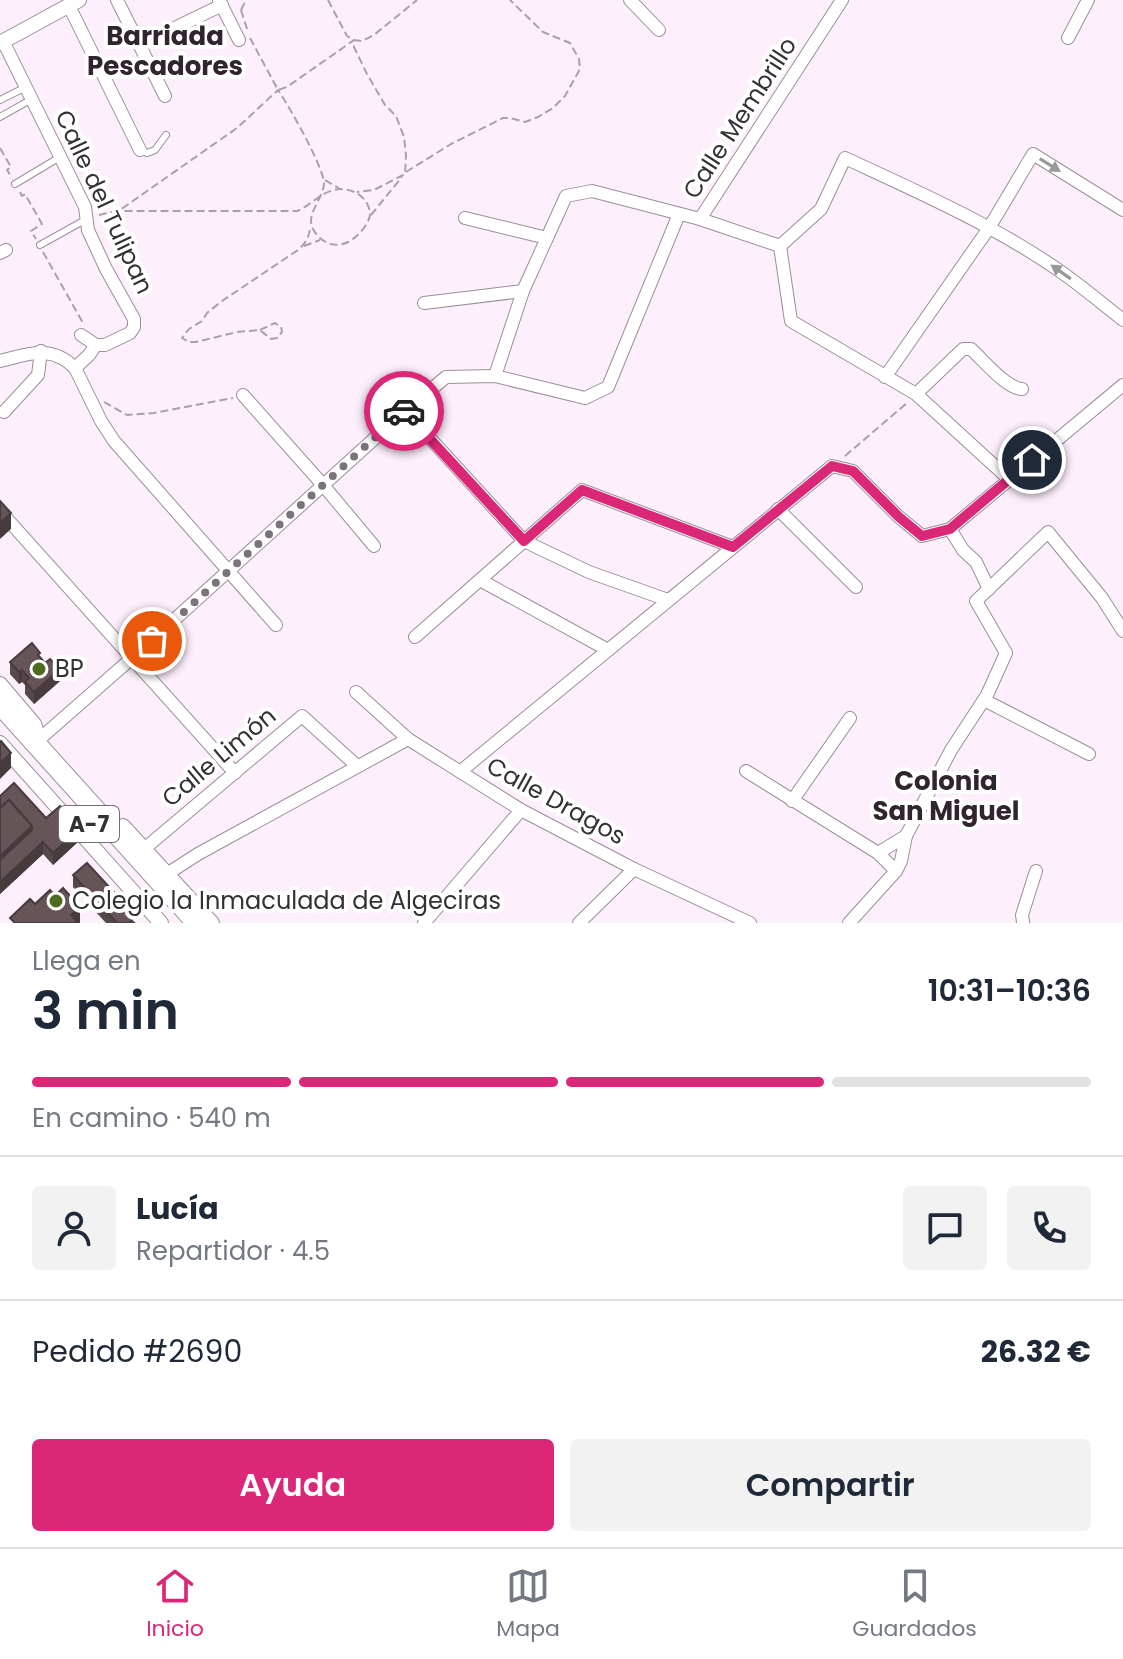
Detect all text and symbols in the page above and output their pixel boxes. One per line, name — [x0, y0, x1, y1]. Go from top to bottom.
district label: Barriada Pescadores — [87, 18, 243, 84]
street label: Calle Membrillo — [675, 31, 804, 205]
street label: Calle del Tulipan — [47, 105, 162, 299]
one-way arrow — [1039, 158, 1061, 172]
one-way arrow — [1050, 264, 1072, 280]
courier — [364, 371, 444, 451]
icon: car — [382, 389, 426, 433]
pin — [998, 426, 1066, 494]
icon: home — [1010, 438, 1054, 482]
pin — [118, 607, 186, 675]
icon: bag — [130, 619, 174, 663]
place label: BP — [55, 652, 84, 685]
marker: BP — [30, 660, 48, 678]
street label: Calle Limón — [155, 699, 283, 814]
street label: Calle Dragos — [481, 749, 632, 852]
district label: Colonia San Miguel — [872, 763, 1020, 829]
road number: A-7 — [59, 806, 119, 842]
place label: Colegio la Inmaculada de Algeciras — [72, 884, 501, 917]
marker: Colegio la Inmaculada de Algeciras — [47, 892, 65, 910]
text: Llega en — [32, 943, 141, 979]
text: 10:31–10:36 — [928, 969, 1091, 1012]
text: 3 min — [32, 974, 179, 1047]
text: En camino · 540 m — [32, 1100, 271, 1136]
button: person — [32, 1186, 116, 1270]
button: chat — [903, 1186, 987, 1270]
button: phone — [1007, 1186, 1091, 1270]
text: Lucía — [136, 1187, 219, 1230]
text: Repartidor · 4.5 — [136, 1233, 330, 1269]
text: Pedido #2690 — [32, 1330, 242, 1373]
text: 26.32 € — [981, 1330, 1091, 1373]
button: Ayuda — [32, 1439, 554, 1531]
button: Compartir — [570, 1439, 1091, 1531]
tab: Inicio — [146, 1564, 204, 1645]
tab: Mapa — [496, 1564, 560, 1645]
tab: Guardados — [852, 1564, 977, 1645]

